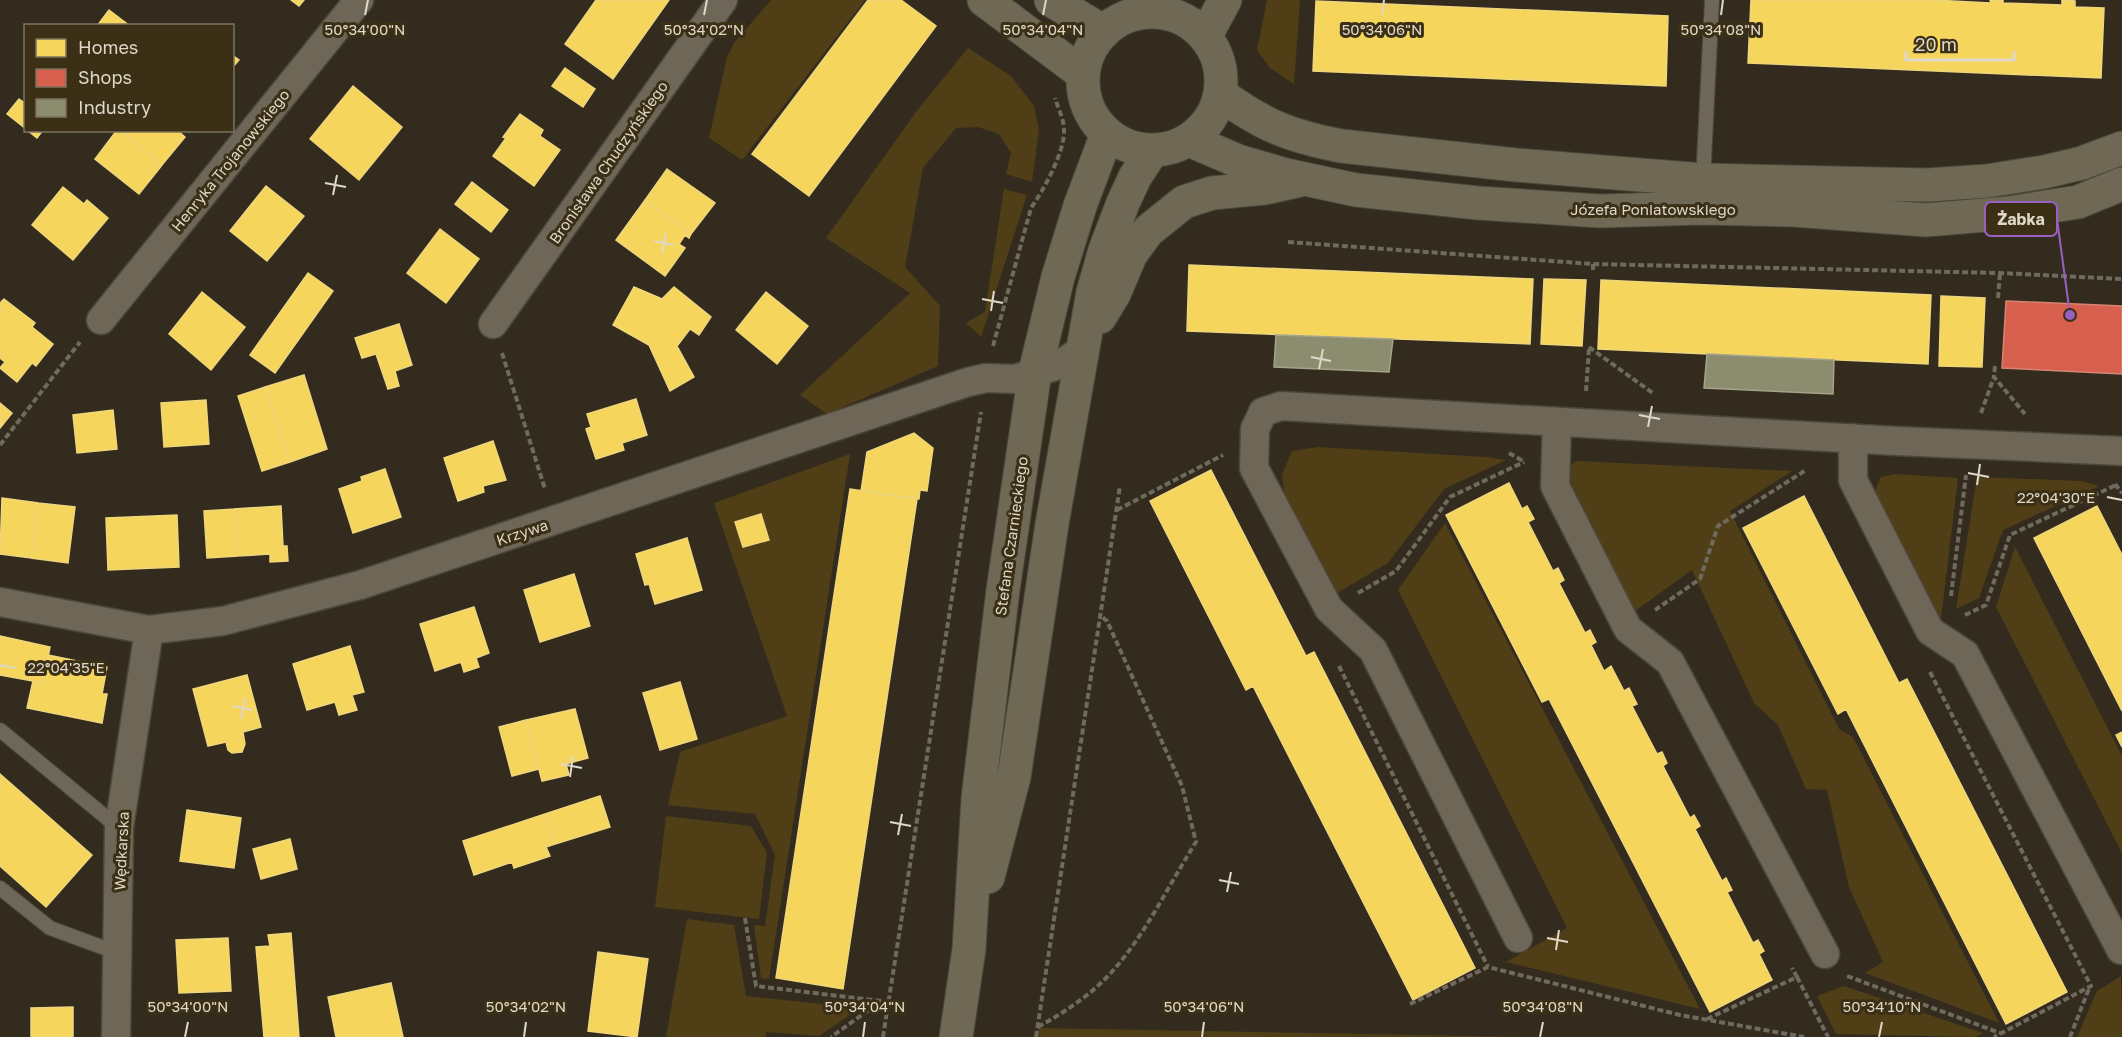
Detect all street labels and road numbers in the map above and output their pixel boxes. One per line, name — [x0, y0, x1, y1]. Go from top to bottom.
street label: Bronisława Chudzyńskiego — [545, 77, 671, 247]
street label: Henryka Trojanowskiego — [167, 85, 293, 235]
street label: Józefa Poniatowskiego — [1570, 200, 1736, 218]
street label: Stefana Czarnieckiego — [991, 455, 1031, 617]
street label: Krzywa — [494, 515, 550, 549]
street label: Wędkarska — [110, 811, 132, 891]

